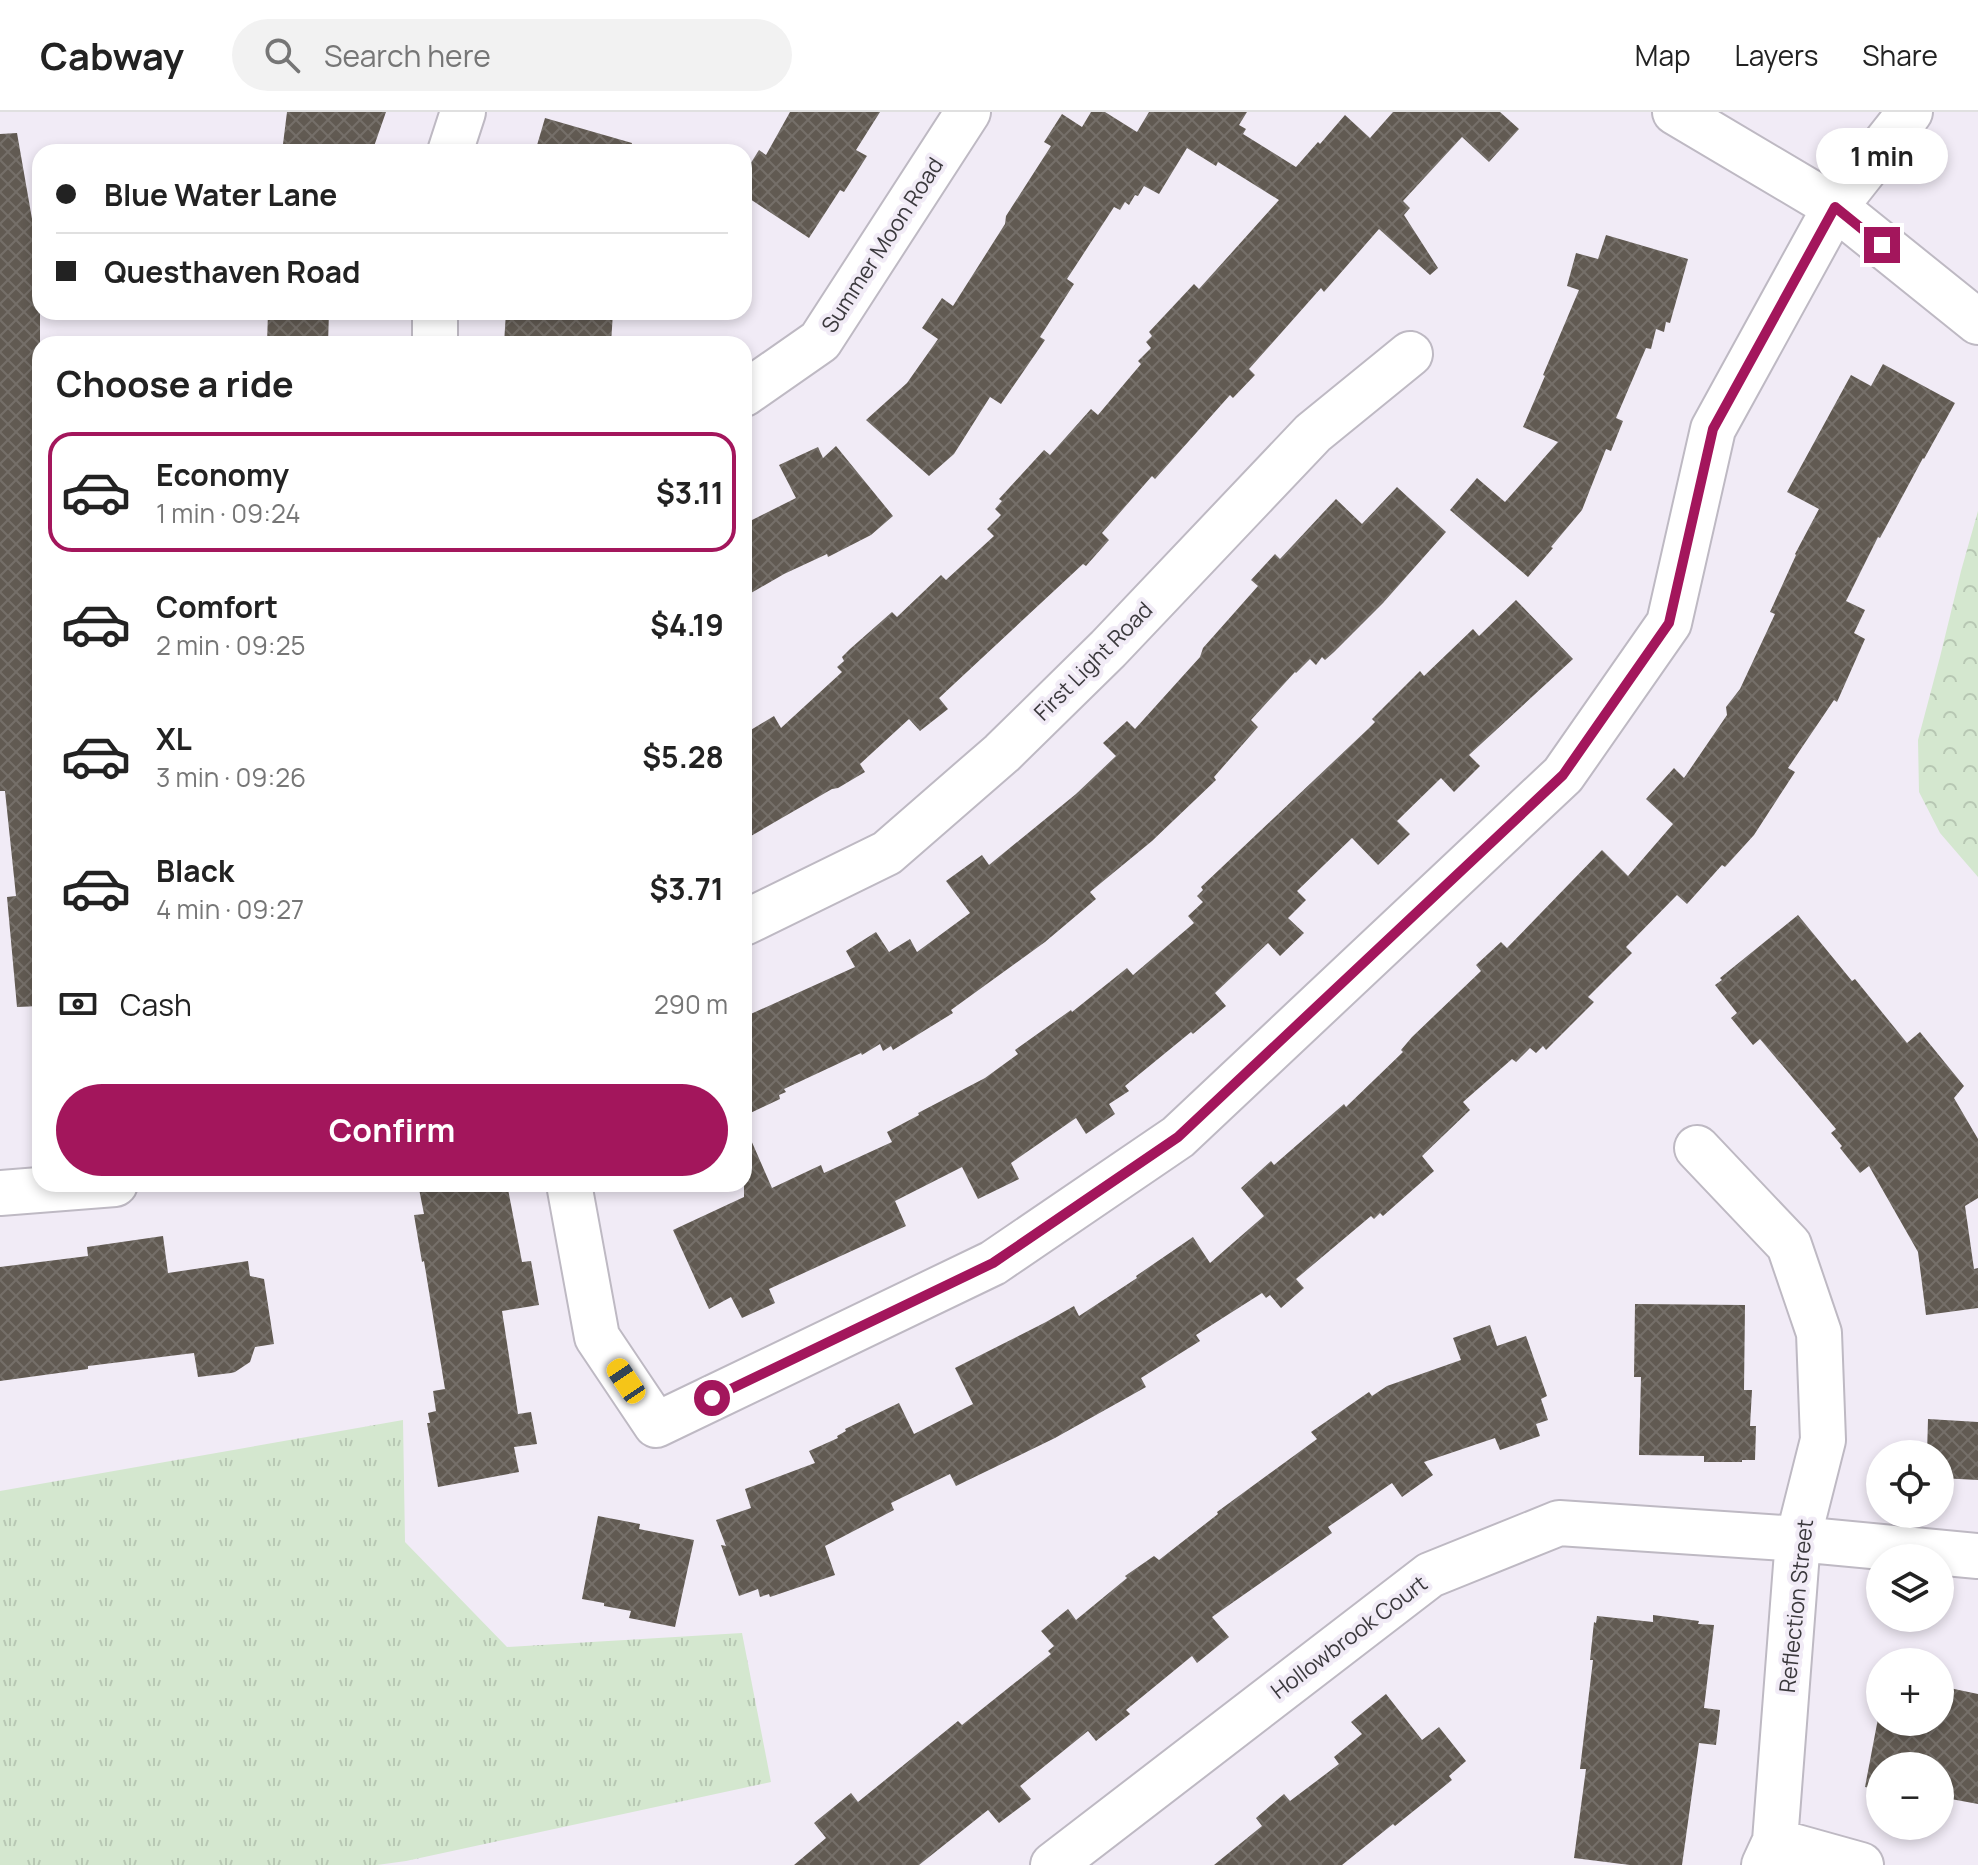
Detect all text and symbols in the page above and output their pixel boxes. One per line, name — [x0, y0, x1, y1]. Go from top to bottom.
search box — [232, 19, 792, 91]
text: Cabway — [40, 29, 184, 81]
icon: search — [260, 33, 304, 77]
text: Search here — [324, 35, 491, 76]
text: Map — [1635, 36, 1691, 74]
text: Layers — [1735, 36, 1818, 74]
text: Share — [1862, 36, 1938, 74]
callout: 1 min — [1816, 129, 1948, 185]
text: 1 min — [1850, 138, 1914, 174]
street label: Summer Moon Road — [814, 152, 950, 338]
text: Blue Water Lane — [104, 174, 337, 215]
route end — [1864, 227, 1900, 263]
text: Questhaven Road — [104, 251, 361, 292]
text: Choose a ride — [56, 359, 294, 408]
text: Economy — [156, 454, 289, 495]
icon: car — [60, 456, 132, 528]
text: $3.11 — [656, 472, 724, 513]
text: 1 min · 09:24 — [156, 495, 301, 531]
text: Comfort — [156, 586, 278, 627]
icon: car — [60, 588, 132, 660]
street label: First Light Road — [1027, 595, 1159, 727]
text: $4.19 — [650, 604, 724, 645]
text: 2 min · 09:25 — [156, 627, 305, 663]
text: XL — [156, 718, 192, 759]
icon: car — [60, 720, 132, 792]
text: $5.28 — [642, 736, 724, 777]
text: 3 min · 09:26 — [156, 759, 306, 795]
text: Black — [156, 850, 234, 891]
icon: car — [60, 852, 132, 924]
text: $3.71 — [649, 868, 724, 909]
text: 4 min · 09:27 — [156, 891, 304, 927]
icon: cash — [56, 982, 100, 1026]
text: Cash — [120, 984, 192, 1025]
text: 290 m — [654, 986, 728, 1022]
button: Confirm — [56, 1084, 728, 1176]
car — [603, 1354, 649, 1408]
route start — [694, 1380, 730, 1416]
map controls — [1866, 1440, 1954, 1840]
button: locate — [1866, 1440, 1954, 1528]
street label: Reflection Street — [1772, 1517, 1820, 1694]
button: layers — [1866, 1544, 1954, 1632]
street label: Hollowbrook Court — [1265, 1568, 1433, 1706]
button: + — [1866, 1648, 1954, 1736]
button: − — [1866, 1752, 1954, 1840]

